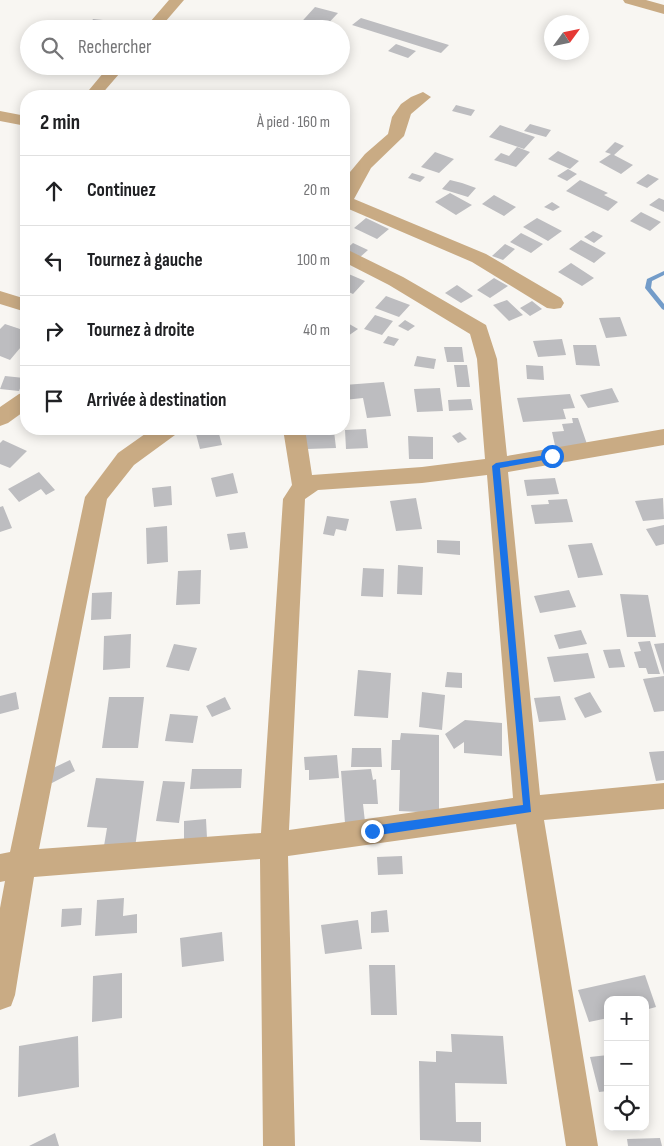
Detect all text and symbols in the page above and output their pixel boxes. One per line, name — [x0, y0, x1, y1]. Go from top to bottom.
north arrow — [544, 15, 589, 60]
search box — [20, 20, 350, 75]
icon: search — [38, 34, 66, 62]
text: Rechercher — [78, 36, 152, 59]
text: 2 min — [40, 110, 80, 135]
text: À pied · 160 m — [257, 113, 330, 132]
icon: ahead — [40, 177, 68, 205]
text: Continuez — [87, 179, 156, 202]
text: 20 m — [303, 181, 330, 200]
icon: left — [40, 247, 68, 275]
text: Tournez à gauche — [87, 249, 203, 272]
text: 100 m — [297, 251, 330, 270]
icon: right — [40, 317, 68, 345]
text: Tournez à droite — [87, 319, 195, 342]
text: 40 m — [303, 321, 330, 340]
icon: arrive — [40, 387, 68, 415]
text: Arrivée à destination — [87, 389, 227, 412]
route start — [541, 445, 564, 468]
route end — [361, 820, 384, 843]
map controls — [604, 996, 649, 1131]
button: + — [604, 996, 649, 1041]
button: − — [604, 1041, 649, 1086]
button: locate — [604, 1086, 649, 1131]

